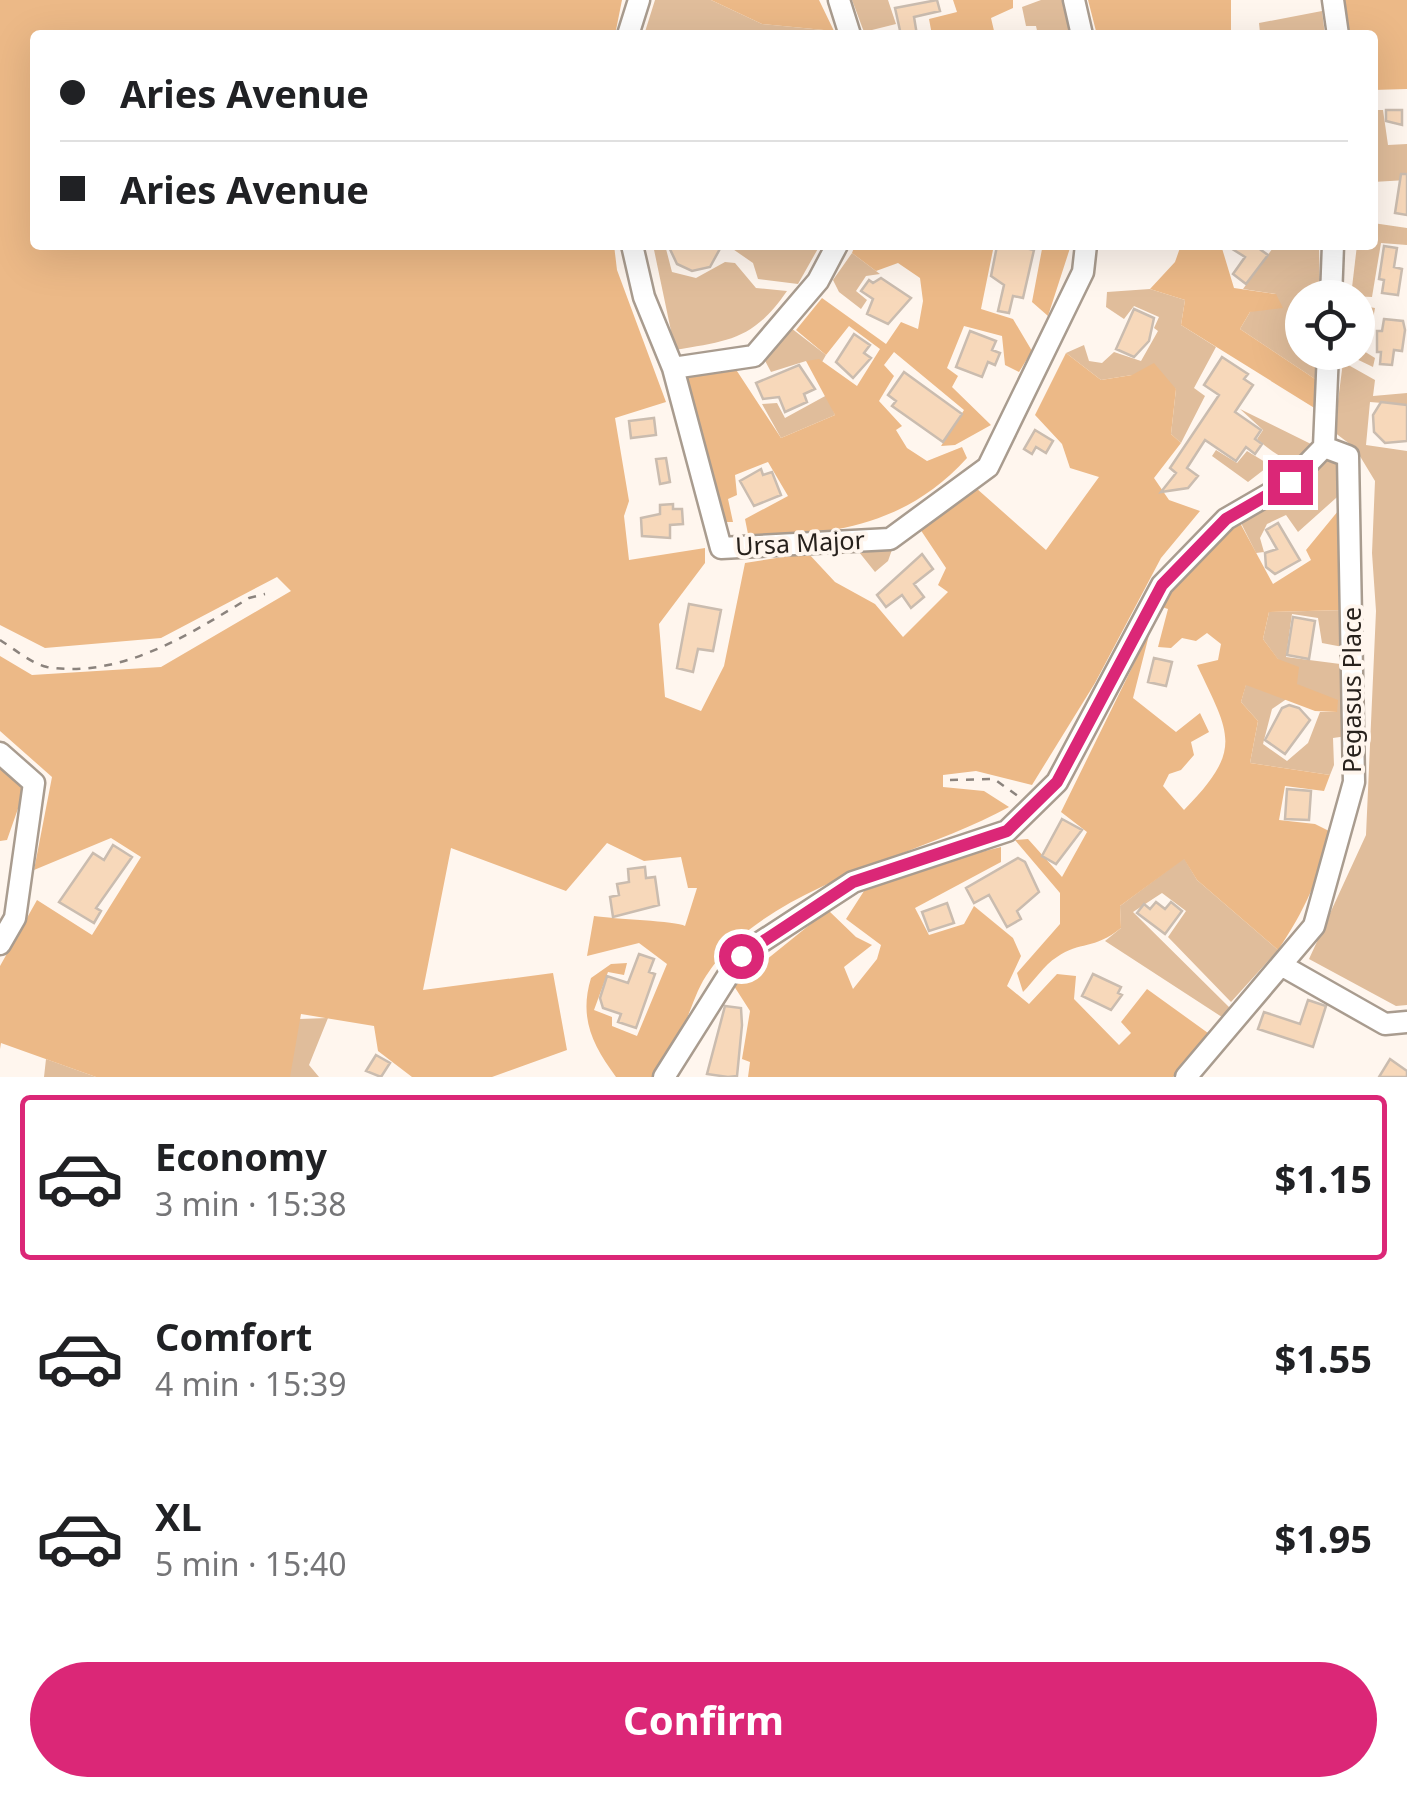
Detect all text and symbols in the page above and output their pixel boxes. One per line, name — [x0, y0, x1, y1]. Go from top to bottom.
text: Aries Avenue — [120, 67, 369, 119]
text: Aries Avenue — [120, 163, 369, 215]
map controls — [1285, 280, 1375, 370]
button: locate — [1285, 280, 1375, 370]
route end — [1268, 460, 1313, 505]
street label: Ursa Major — [734, 522, 866, 562]
street label: Pegasus Place — [1334, 607, 1368, 773]
route start — [719, 934, 764, 979]
text: Economy — [155, 1130, 327, 1182]
icon: car — [35, 1133, 125, 1223]
text: $1.15 — [1274, 1152, 1372, 1204]
text: 3 min · 15:38 — [155, 1182, 347, 1225]
text: Comfort — [155, 1310, 312, 1362]
icon: car — [35, 1313, 125, 1403]
text: $1.55 — [1274, 1332, 1372, 1384]
text: 4 min · 15:39 — [155, 1362, 347, 1405]
text: XL — [155, 1490, 202, 1542]
icon: car — [35, 1493, 125, 1583]
text: $1.95 — [1274, 1512, 1372, 1564]
text: 5 min · 15:40 — [155, 1542, 347, 1585]
button: Confirm — [30, 1662, 1377, 1777]

